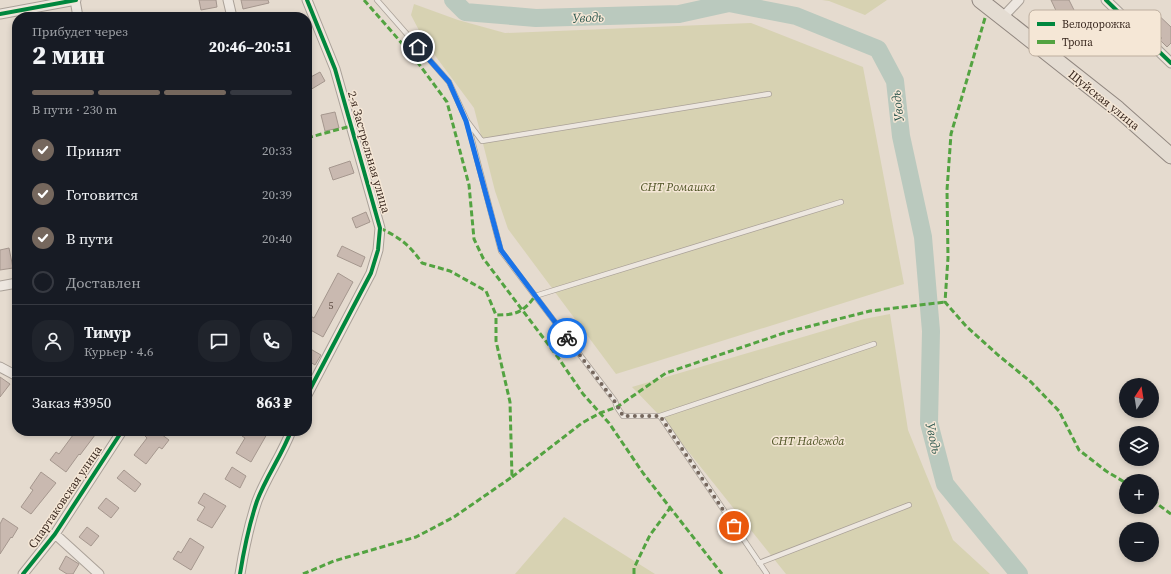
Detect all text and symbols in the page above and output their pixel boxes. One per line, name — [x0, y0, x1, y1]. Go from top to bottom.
water label: Уводь — [572, 8, 604, 27]
legend — [1029, 10, 1161, 56]
text: Велодорожка — [1062, 17, 1131, 32]
text: Прибудет через — [32, 23, 128, 40]
pin — [401, 30, 435, 64]
text: Тропа — [1062, 35, 1093, 50]
text: 20:46–20:51 — [209, 36, 292, 57]
icon: home — [407, 36, 429, 58]
text: 2 мин — [32, 37, 105, 73]
street label: Шуйская улица — [1065, 66, 1144, 134]
street label: 2-я Застрельная улица — [344, 89, 394, 216]
water label: Уводь — [887, 89, 908, 123]
text: В пути · 230 m — [32, 101, 117, 118]
icon: check — [32, 139, 54, 161]
text: Принят — [66, 140, 121, 161]
text: 20:33 — [262, 142, 292, 159]
park label: СНТ Ромашка — [640, 179, 716, 195]
icon: check — [32, 183, 54, 205]
text: Готовится — [66, 184, 138, 205]
text: 20:39 — [262, 186, 292, 203]
icon: check — [32, 227, 54, 249]
text: В пути — [66, 228, 113, 249]
text: 20:40 — [262, 230, 292, 247]
text: Доставлен — [66, 272, 141, 293]
house number: 5 — [329, 299, 334, 312]
courier — [547, 318, 587, 358]
button: person — [32, 320, 74, 362]
button: chat — [198, 320, 240, 362]
button: phone — [250, 320, 292, 362]
text: Тимур — [84, 322, 131, 343]
icon: bike — [556, 327, 578, 349]
text: Курьер · 4.6 — [84, 343, 154, 360]
north arrow — [1119, 378, 1159, 418]
map controls — [1119, 378, 1159, 562]
text: Заказ #3950 — [32, 392, 111, 413]
text: 863 ₽ — [256, 392, 292, 413]
water label: Уводь — [922, 421, 945, 455]
button: layers — [1119, 426, 1159, 466]
park label: СНТ Надежда — [771, 433, 845, 449]
street label: Спартаковская улица — [25, 442, 106, 552]
button: + — [1119, 474, 1159, 514]
pin — [717, 509, 751, 543]
icon: bag — [723, 515, 745, 537]
button: − — [1119, 522, 1159, 562]

